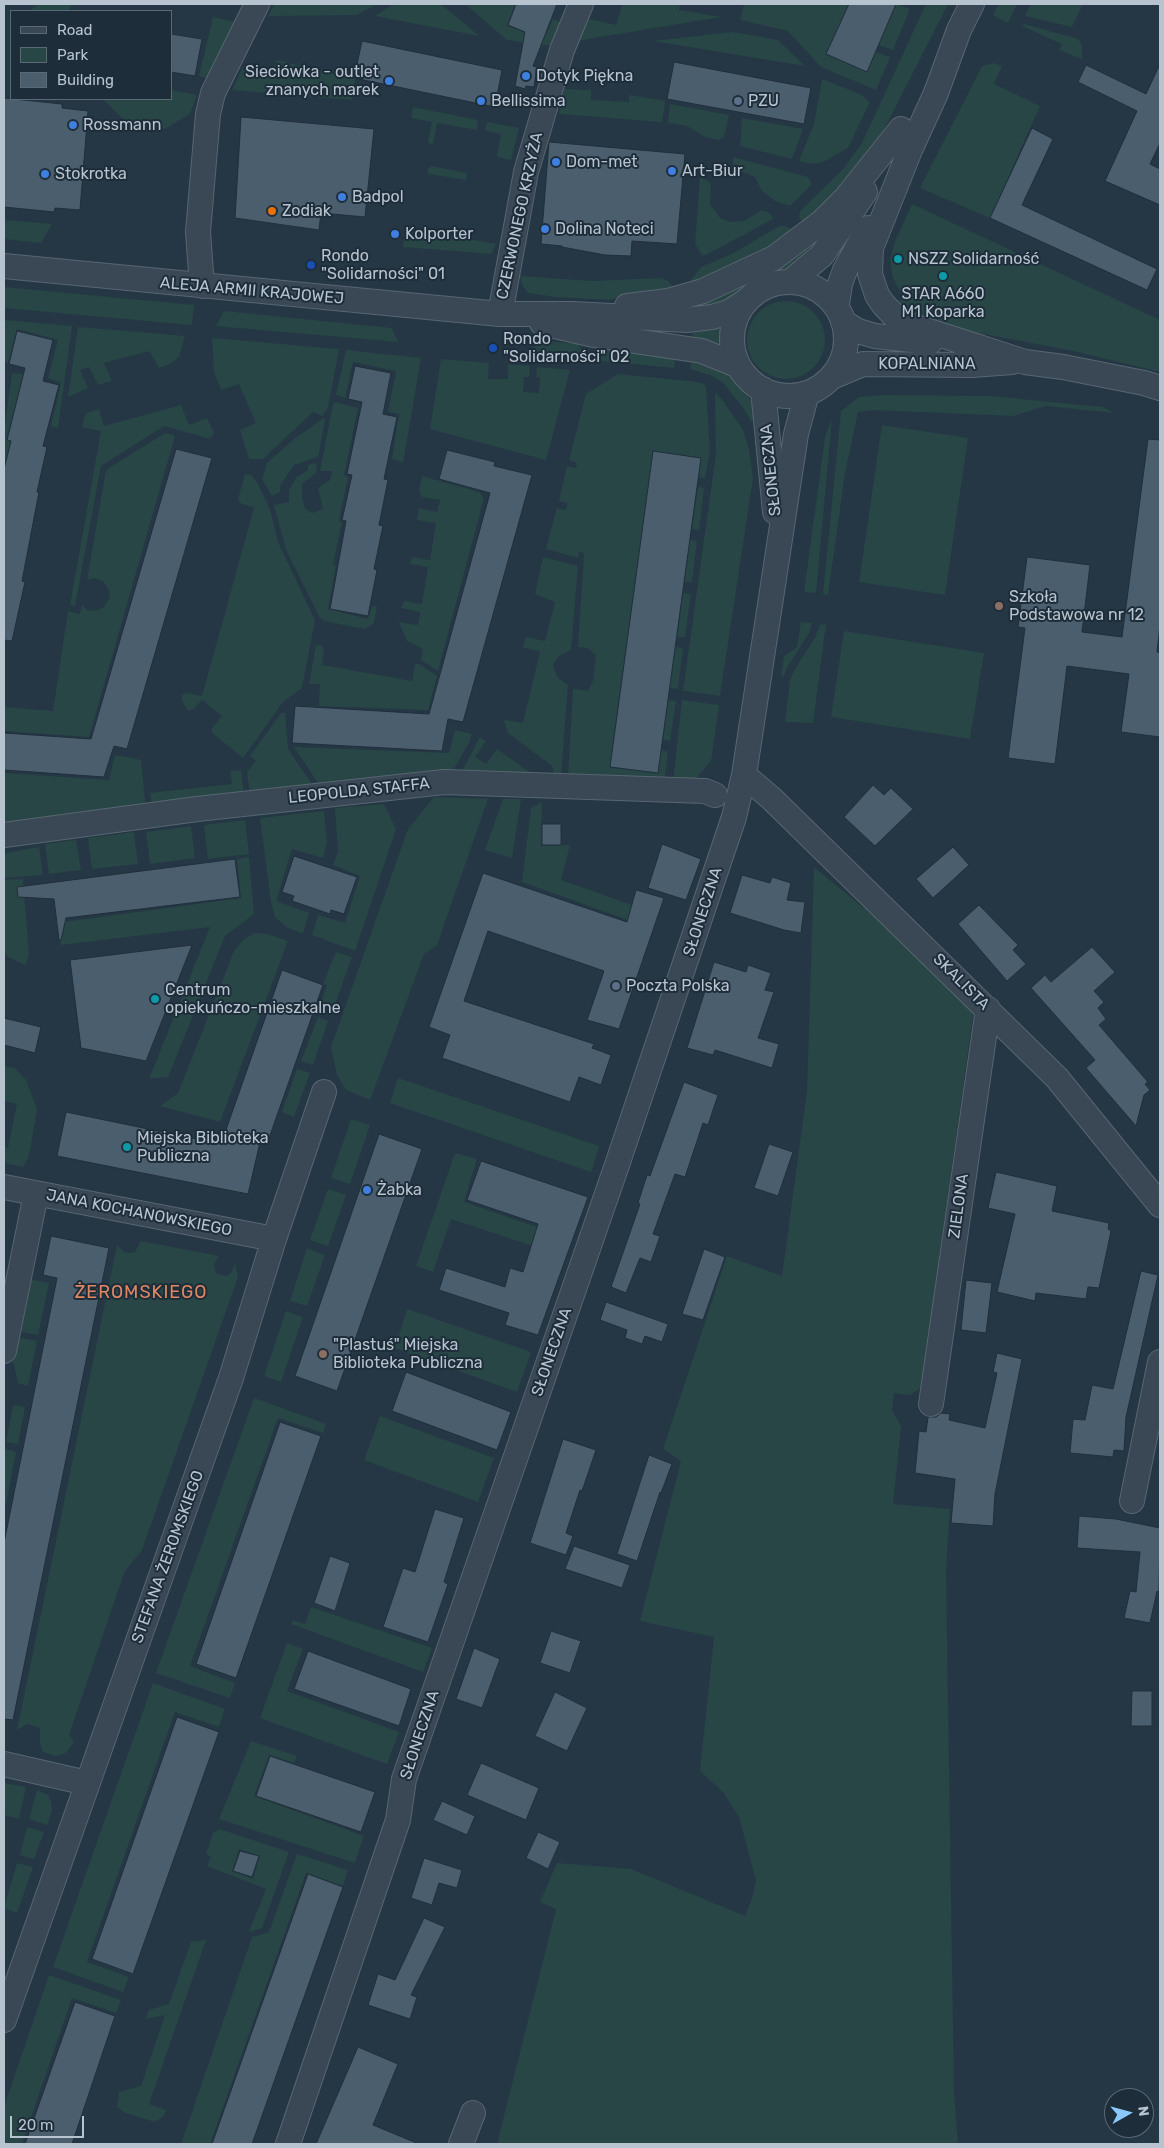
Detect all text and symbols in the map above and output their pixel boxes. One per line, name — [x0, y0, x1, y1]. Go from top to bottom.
legend — [10, 10, 172, 100]
text: Road — [57, 21, 93, 39]
text: Park — [57, 46, 88, 64]
place label: Sieciówka - outlet znanych marek — [245, 62, 379, 100]
place label: Dotyk Piękna — [536, 66, 633, 86]
marker: Dotyk Piękna — [520, 70, 532, 82]
text: Building — [57, 71, 114, 89]
marker: Sieciówka - outlet znanych marek — [383, 75, 395, 87]
place label: Bellissima — [491, 91, 566, 111]
place label: PZU — [748, 91, 779, 111]
marker: Bellissima — [475, 95, 487, 107]
marker: PZU — [732, 95, 744, 107]
place label: Rossmann — [83, 115, 161, 135]
marker: Rossmann — [67, 119, 79, 131]
street label: CZERWONEGO KRZYŻA — [493, 131, 547, 301]
place label: Dom-met — [566, 152, 638, 172]
marker: Dom-met — [550, 156, 562, 168]
place label: Art-Biur — [682, 161, 743, 181]
place label: Stokrotka — [55, 164, 127, 184]
marker: Art-Biur — [666, 165, 678, 177]
marker: Stokrotka — [39, 168, 51, 180]
place label: Badpol — [352, 187, 404, 207]
marker: Badpol — [336, 191, 348, 203]
place label: Zodiak — [282, 201, 331, 221]
marker: Zodiak — [266, 205, 278, 217]
place label: Dolina Noteci — [555, 219, 654, 239]
marker: Dolina Noteci — [539, 223, 551, 235]
place label: Kolporter — [405, 224, 473, 244]
marker: Kolporter — [389, 228, 401, 240]
place label: Rondo "Solidarności" 01 — [321, 246, 445, 284]
place label: NSZZ Solidarność — [908, 249, 1039, 269]
marker: NSZZ Solidarność — [892, 253, 904, 265]
marker: Rondo "Solidarności" 01 — [305, 259, 317, 271]
marker: STAR A660 M1 Koparka — [937, 270, 949, 282]
street label: ALEJA ARMII KRAJOWEJ — [159, 273, 345, 309]
place label: STAR A660 M1 Koparka — [901, 284, 985, 322]
place label: Rondo "Solidarności" 02 — [503, 329, 630, 367]
marker: Rondo "Solidarności" 02 — [487, 342, 499, 354]
street label: KOPALNIANA — [878, 354, 976, 374]
street label: SŁONECZNA — [757, 423, 785, 517]
place label: Szkoła Podstawowa nr 12 — [1009, 587, 1144, 625]
marker: Szkoła Podstawowa nr 12 — [993, 600, 1005, 612]
street label: LEOPOLDA STAFFA — [287, 774, 431, 808]
street label: SŁONECZNA — [680, 865, 726, 959]
street label: SKALISTA — [929, 950, 993, 1014]
place label: Poczta Polska — [626, 976, 730, 996]
place label: Centrum opiekuńczo-mieszkalne — [165, 980, 341, 1018]
marker: Poczta Polska — [610, 980, 622, 992]
marker: Centrum opiekuńczo-mieszkalne — [149, 993, 161, 1005]
place label: Miejska Biblioteka Publiczna — [137, 1128, 269, 1166]
marker: Miejska Biblioteka Publiczna — [121, 1141, 133, 1153]
street label: ZIELONA — [945, 1172, 973, 1240]
place label: Żabka — [377, 1180, 422, 1200]
marker: Żabka — [361, 1184, 373, 1196]
street label: JANA KOCHANOWSKIEGO — [44, 1186, 234, 1240]
district label: ŻEROMSKIEGO — [73, 1282, 209, 1304]
street label: SŁONECZNA — [528, 1305, 576, 1399]
place label: "Plastuś" Miejska Biblioteka Publiczna — [333, 1335, 483, 1373]
marker: "Plastuś" Miejska Biblioteka Publiczna — [317, 1348, 329, 1360]
street label: STEFANA ŻEROMSKIEGO — [128, 1468, 208, 1646]
street label: SŁONECZNA — [397, 1688, 443, 1782]
north arrow — [1104, 2088, 1154, 2138]
text: N — [1134, 2105, 1152, 2117]
scale bar — [12, 2106, 86, 2138]
text: 20 m — [18, 2116, 53, 2134]

